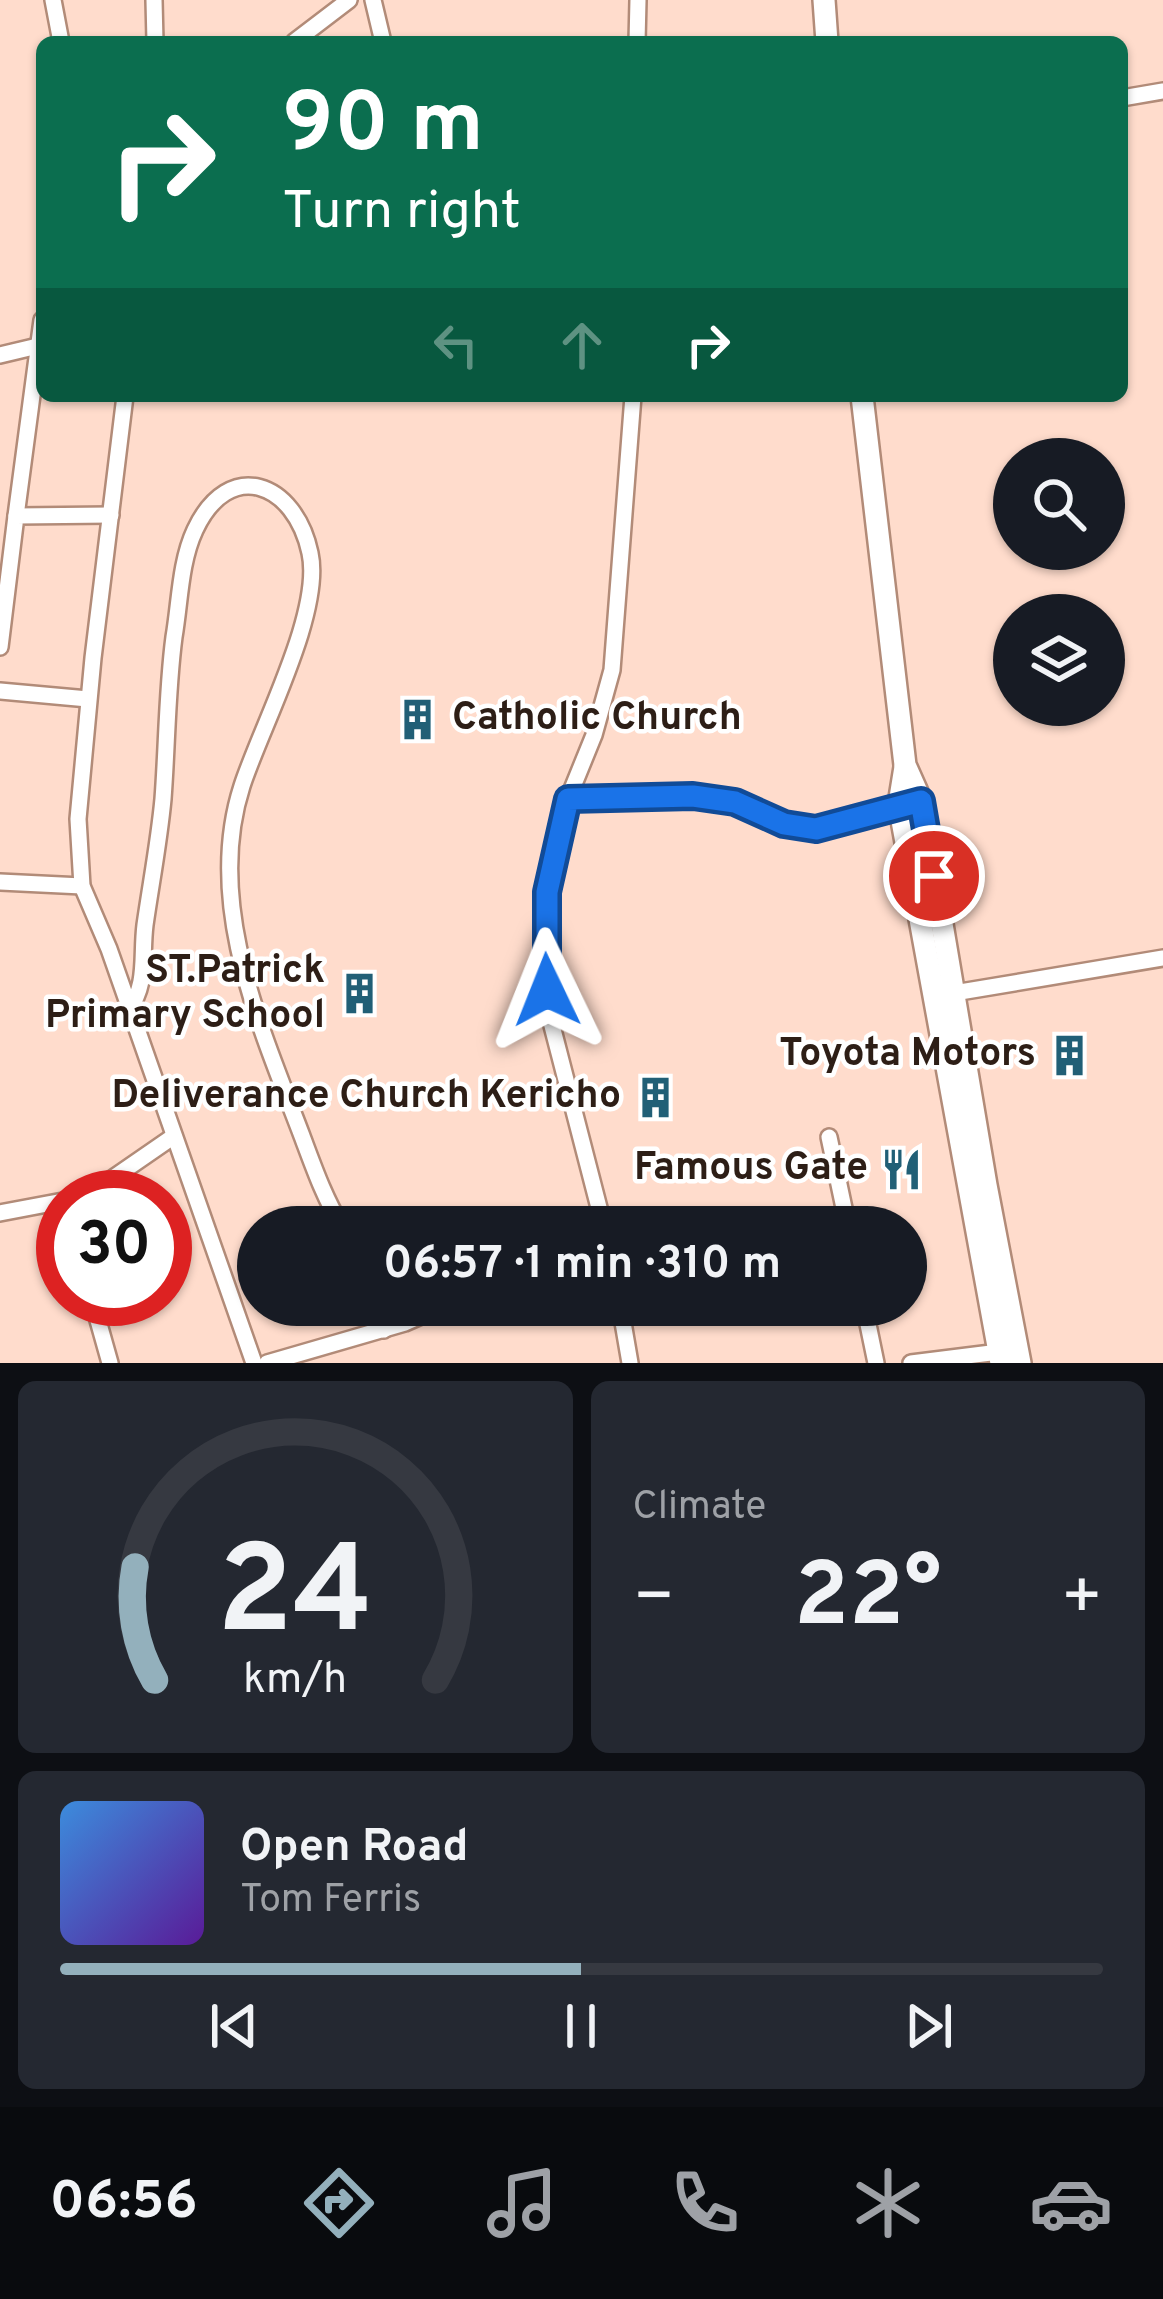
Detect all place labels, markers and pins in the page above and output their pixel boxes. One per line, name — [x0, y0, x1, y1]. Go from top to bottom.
place label: Catholic Church — [452, 695, 742, 744]
building icon: Catholic Church — [395, 696, 441, 742]
pin — [883, 825, 985, 927]
place label: ST.Patrick Primary School — [45, 948, 325, 1042]
building icon: ST.Patrick Primary School — [336, 971, 382, 1017]
place label: Toyota Motors — [779, 1031, 1036, 1080]
building icon: Toyota Motors — [1047, 1032, 1093, 1078]
place label: Deliverance Church Kericho — [111, 1073, 621, 1122]
building icon: Deliverance Church Kericho — [632, 1074, 678, 1120]
place label: Famous Gate — [634, 1145, 868, 1194]
restaurant icon: Famous Gate — [879, 1146, 925, 1192]

